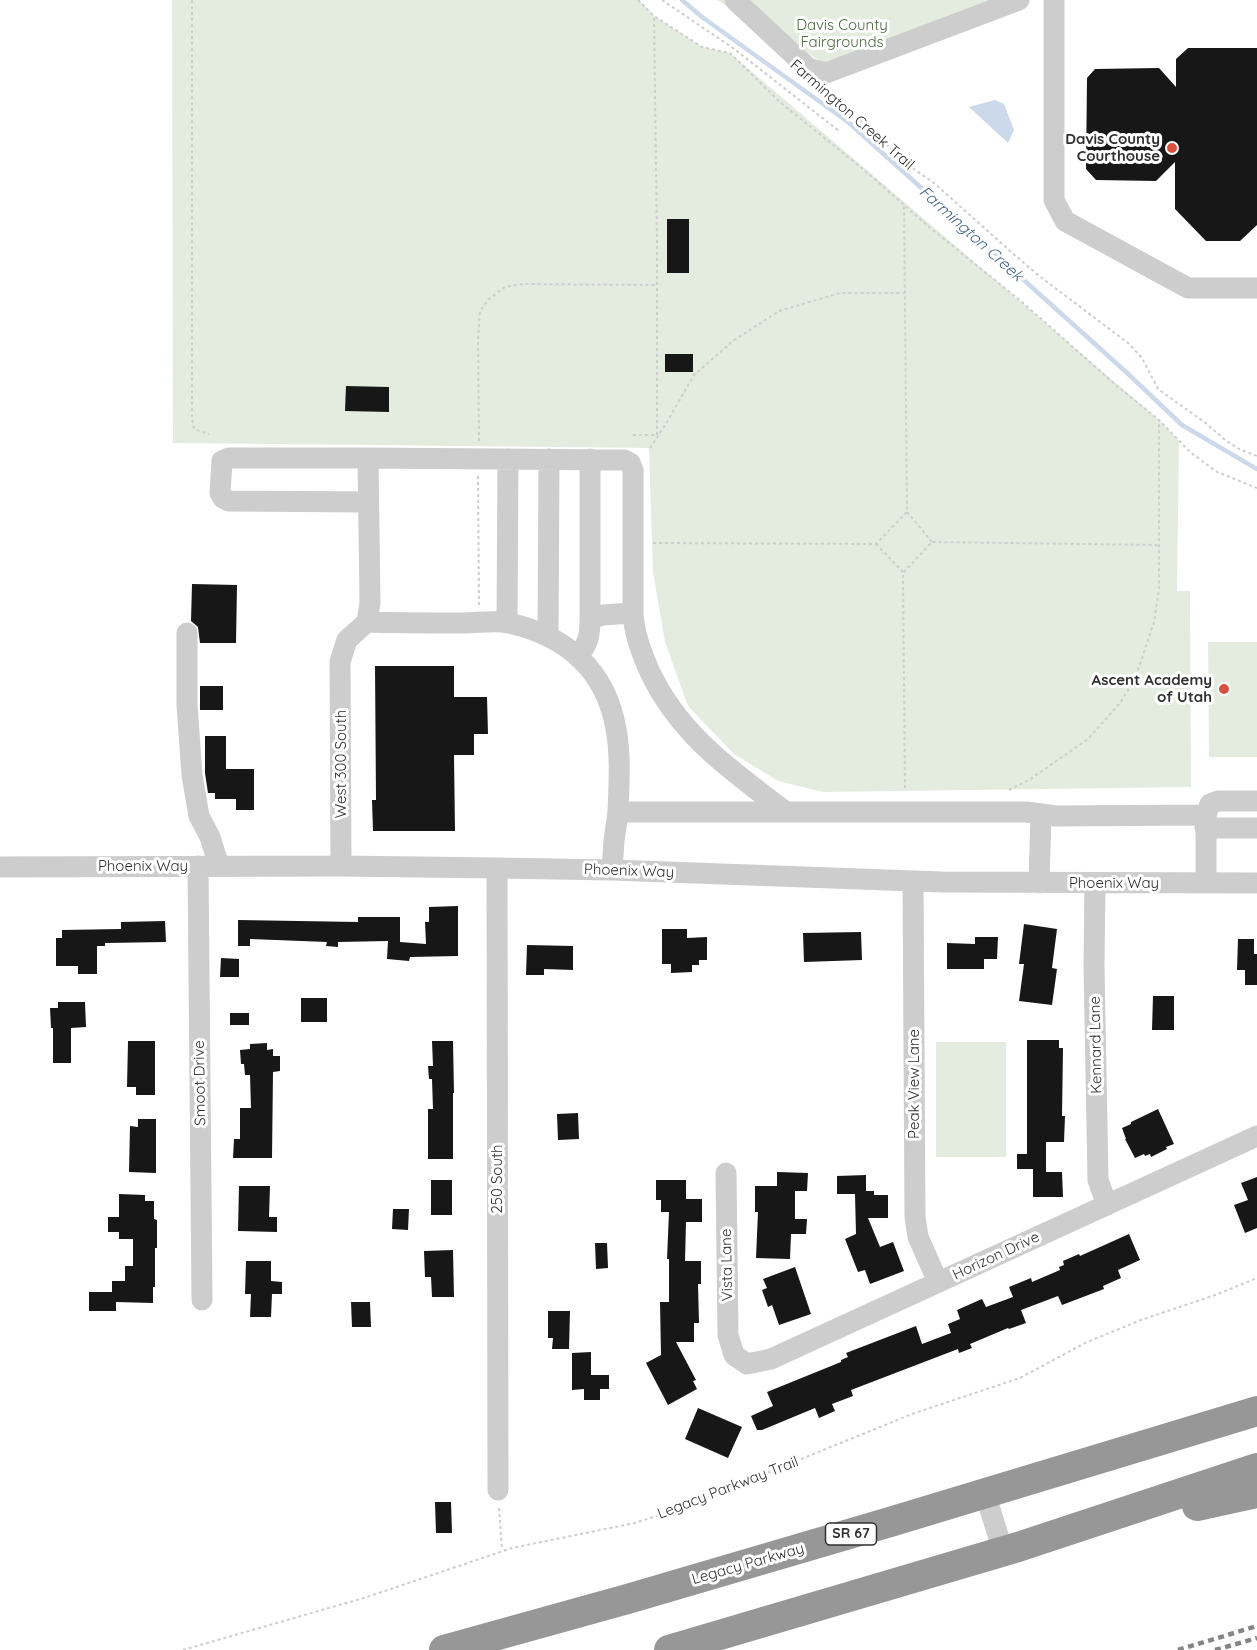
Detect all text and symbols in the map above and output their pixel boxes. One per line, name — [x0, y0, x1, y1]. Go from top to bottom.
park label: Davis County Fairgrounds — [796, 16, 888, 51]
street label: Farmington Creek Trail — [786, 56, 918, 174]
place label: Davis County Courthouse — [1065, 130, 1160, 165]
marker: Davis County Courthouse — [1165, 141, 1179, 155]
water label: Farmington Creek — [915, 182, 1027, 286]
place label: Ascent Academy of Utah — [1092, 671, 1212, 706]
marker: Ascent Academy of Utah — [1217, 682, 1231, 696]
street label: West 300 South — [332, 710, 350, 818]
street label: Phoenix Way — [98, 857, 188, 875]
street label: Phoenix Way — [584, 860, 674, 882]
street label: Phoenix Way — [1069, 874, 1159, 892]
street label: Kennard Lane — [1086, 996, 1106, 1094]
street label: Peak View Lane — [905, 1029, 923, 1139]
street label: Smoot Drive — [190, 1040, 210, 1126]
street label: 250 South — [488, 1144, 506, 1214]
street label: Vista Lane — [717, 1228, 737, 1302]
street label: Horizon Drive — [950, 1228, 1042, 1284]
street label: Legacy Parkway Trail — [655, 1453, 801, 1523]
road number: SR 67 — [826, 1523, 876, 1545]
street label: Legacy Parkway — [690, 1539, 806, 1589]

